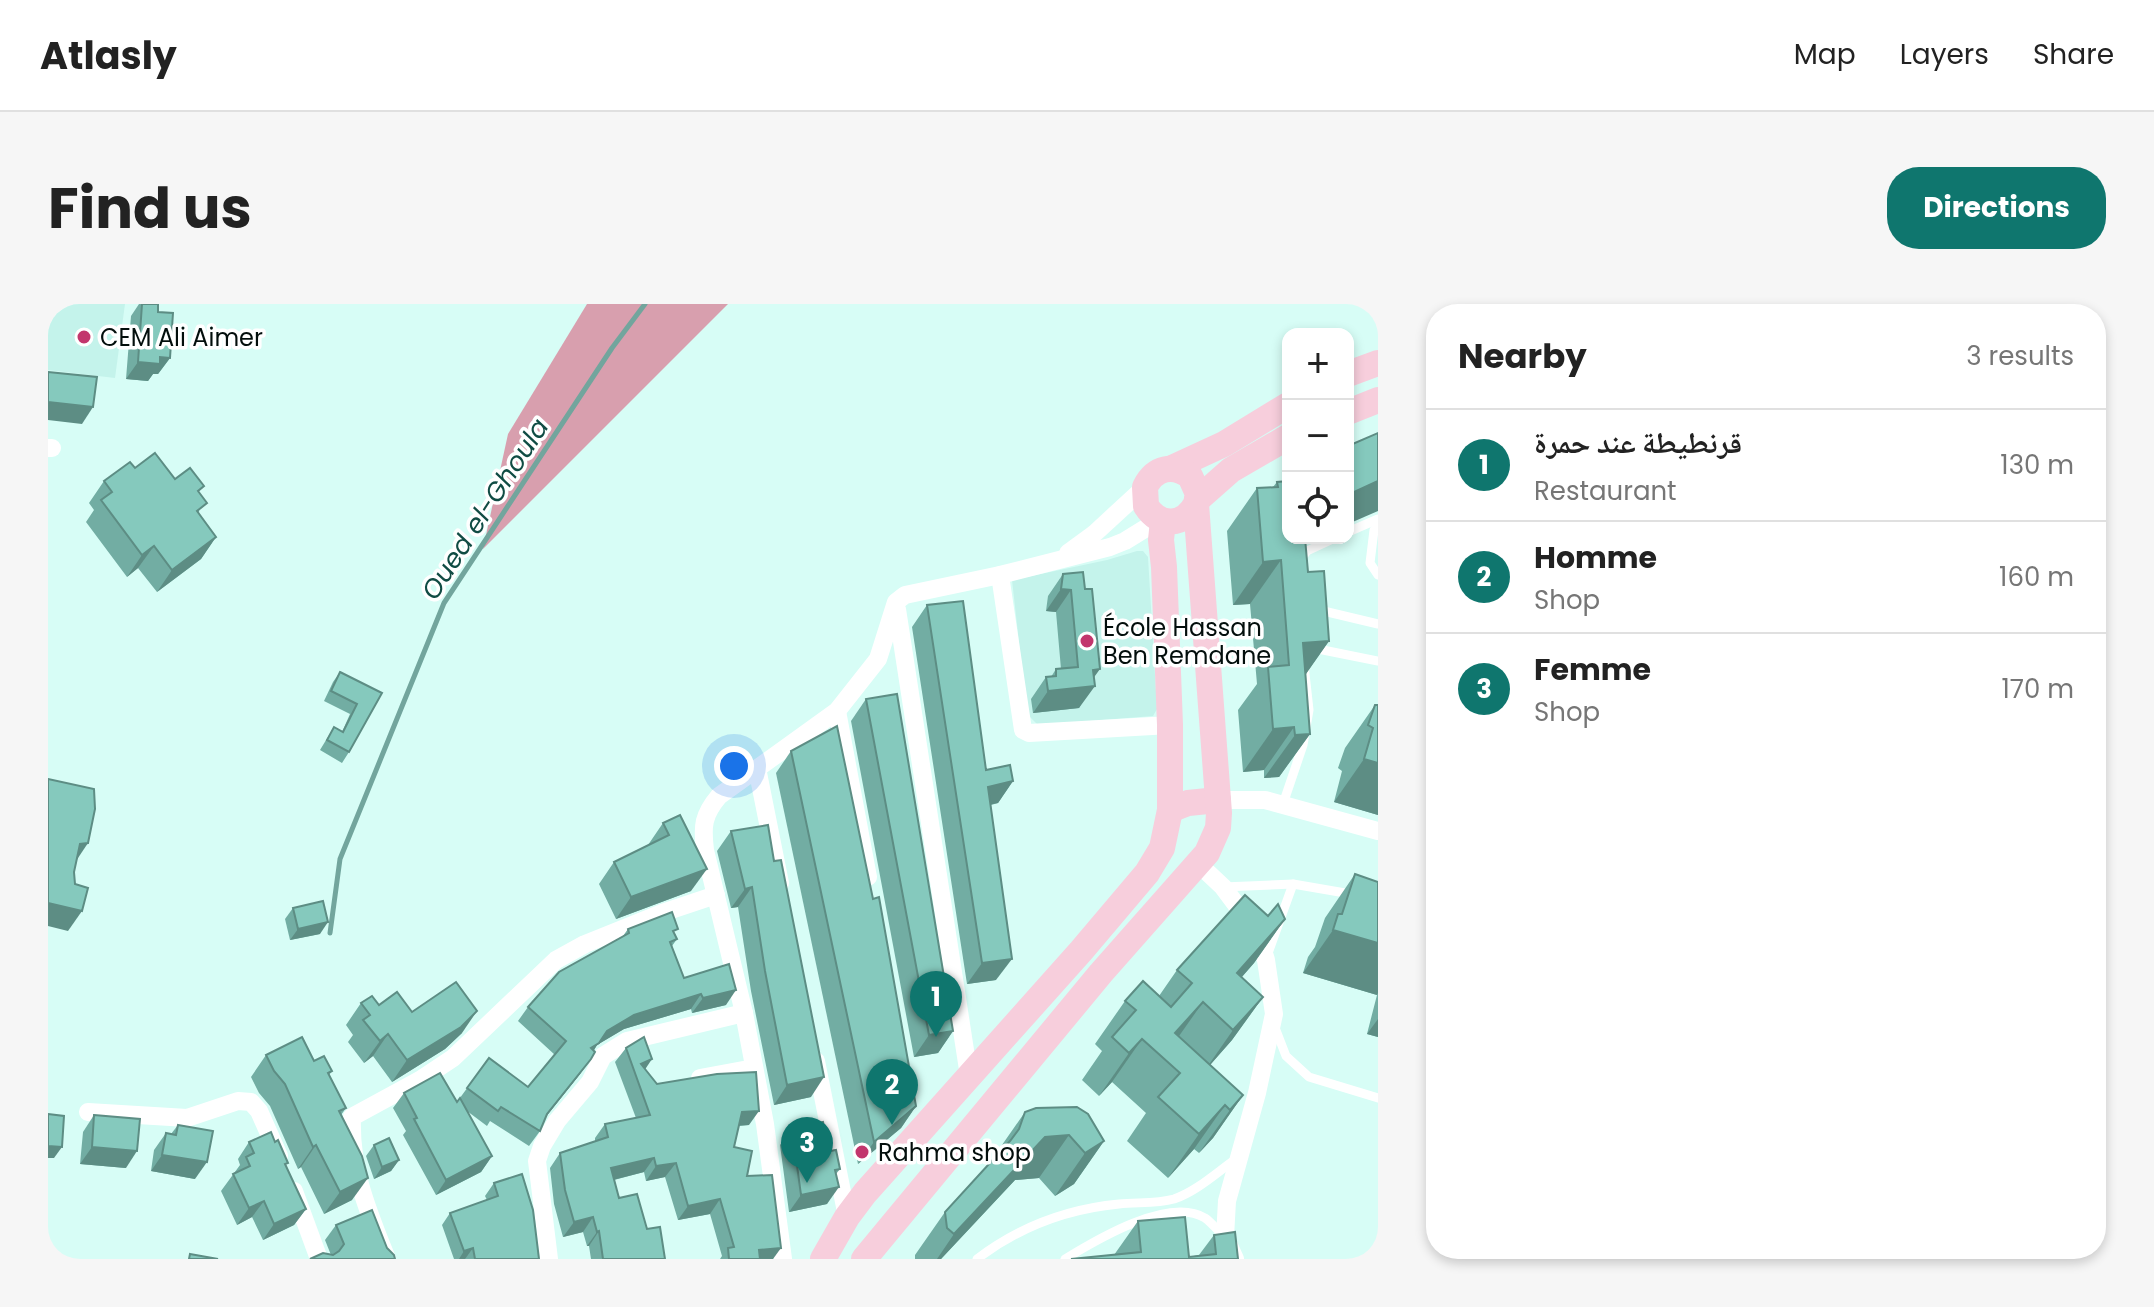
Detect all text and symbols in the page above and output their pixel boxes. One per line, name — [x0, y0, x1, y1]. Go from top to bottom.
text: Atlasly — [40, 29, 177, 82]
text: Map — [1794, 35, 1856, 74]
text: Layers — [1900, 35, 1989, 74]
text: Share — [2033, 35, 2114, 74]
button: Directions — [1887, 167, 2106, 249]
text: Find us — [48, 169, 252, 248]
place label: CEM Ali Aimer — [100, 321, 263, 354]
marker: CEM Ali Aimer — [75, 328, 93, 346]
map controls — [1282, 328, 1354, 544]
button: + — [1282, 328, 1354, 400]
text: Nearby — [1458, 332, 1587, 380]
text: 3 results — [1966, 338, 2074, 374]
button: − — [1282, 400, 1354, 472]
water label: Oued el-Ghoula — [413, 411, 557, 607]
text: قرنطيطة عند حمرة — [1534, 421, 1742, 464]
text: 1 — [1479, 447, 1489, 483]
text: 130 m — [2000, 447, 2074, 483]
button: locate — [1282, 472, 1354, 544]
text: Restaurant — [1534, 473, 1677, 509]
text: Homme — [1534, 536, 1657, 579]
text: 2 — [1477, 559, 1491, 595]
text: 160 m — [1999, 559, 2074, 595]
text: Shop — [1534, 582, 1600, 618]
place label: École Hassan Ben Remdane — [1103, 611, 1271, 672]
marker: École Hassan Ben Remdane — [1078, 632, 1096, 650]
text: Femme — [1534, 648, 1651, 691]
text: 3 — [1476, 671, 1492, 707]
text: 170 m — [2001, 671, 2074, 707]
text: Shop — [1534, 694, 1600, 730]
your location — [714, 746, 754, 786]
pin: 1 — [910, 971, 962, 1037]
pin: 2 — [866, 1059, 918, 1125]
pin: 3 — [781, 1117, 833, 1183]
place label: Rahma shop — [878, 1136, 1031, 1169]
marker: Rahma shop — [853, 1143, 871, 1161]

